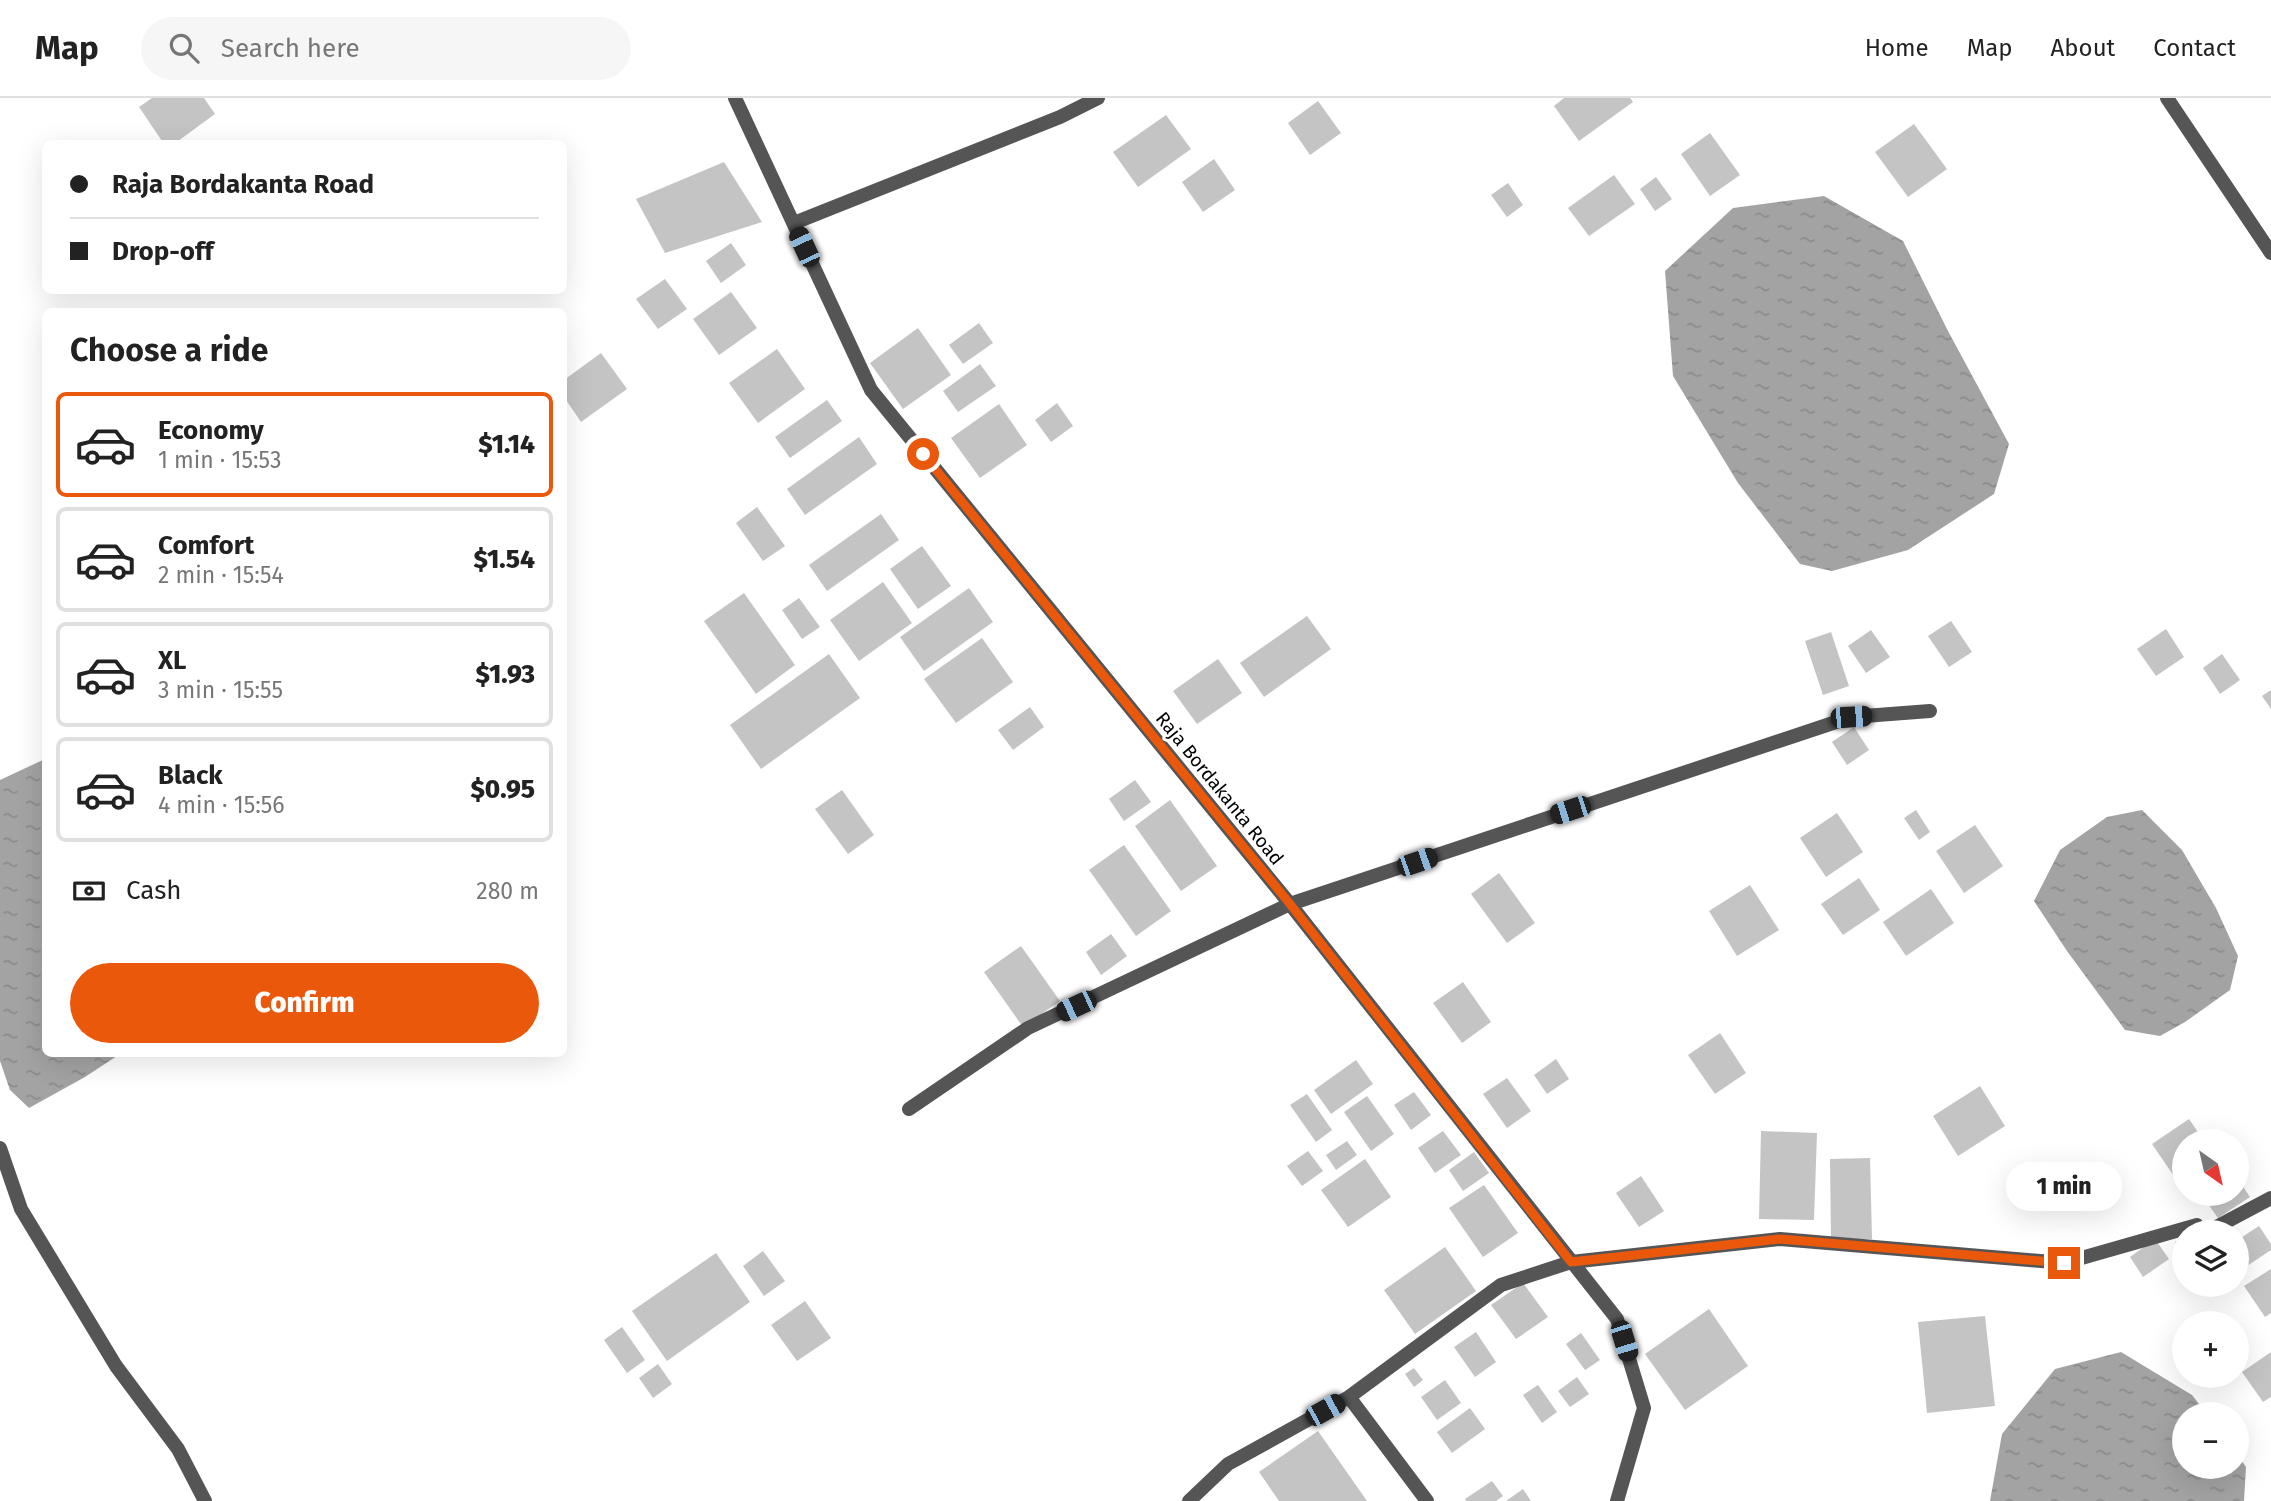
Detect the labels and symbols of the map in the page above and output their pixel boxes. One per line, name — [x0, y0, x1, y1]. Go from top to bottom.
car — [786, 224, 823, 270]
route start — [907, 438, 939, 470]
car — [1830, 705, 1873, 729]
street label: Raja Bordakanta Road — [1151, 707, 1288, 869]
car — [1547, 794, 1594, 826]
car — [1394, 845, 1441, 879]
car — [1053, 988, 1100, 1024]
north arrow — [2172, 1129, 2249, 1206]
callout: 1 min — [2006, 1162, 2122, 1210]
route end — [2048, 1247, 2080, 1279]
car — [1608, 1318, 1641, 1364]
car — [1302, 1391, 1349, 1429]

